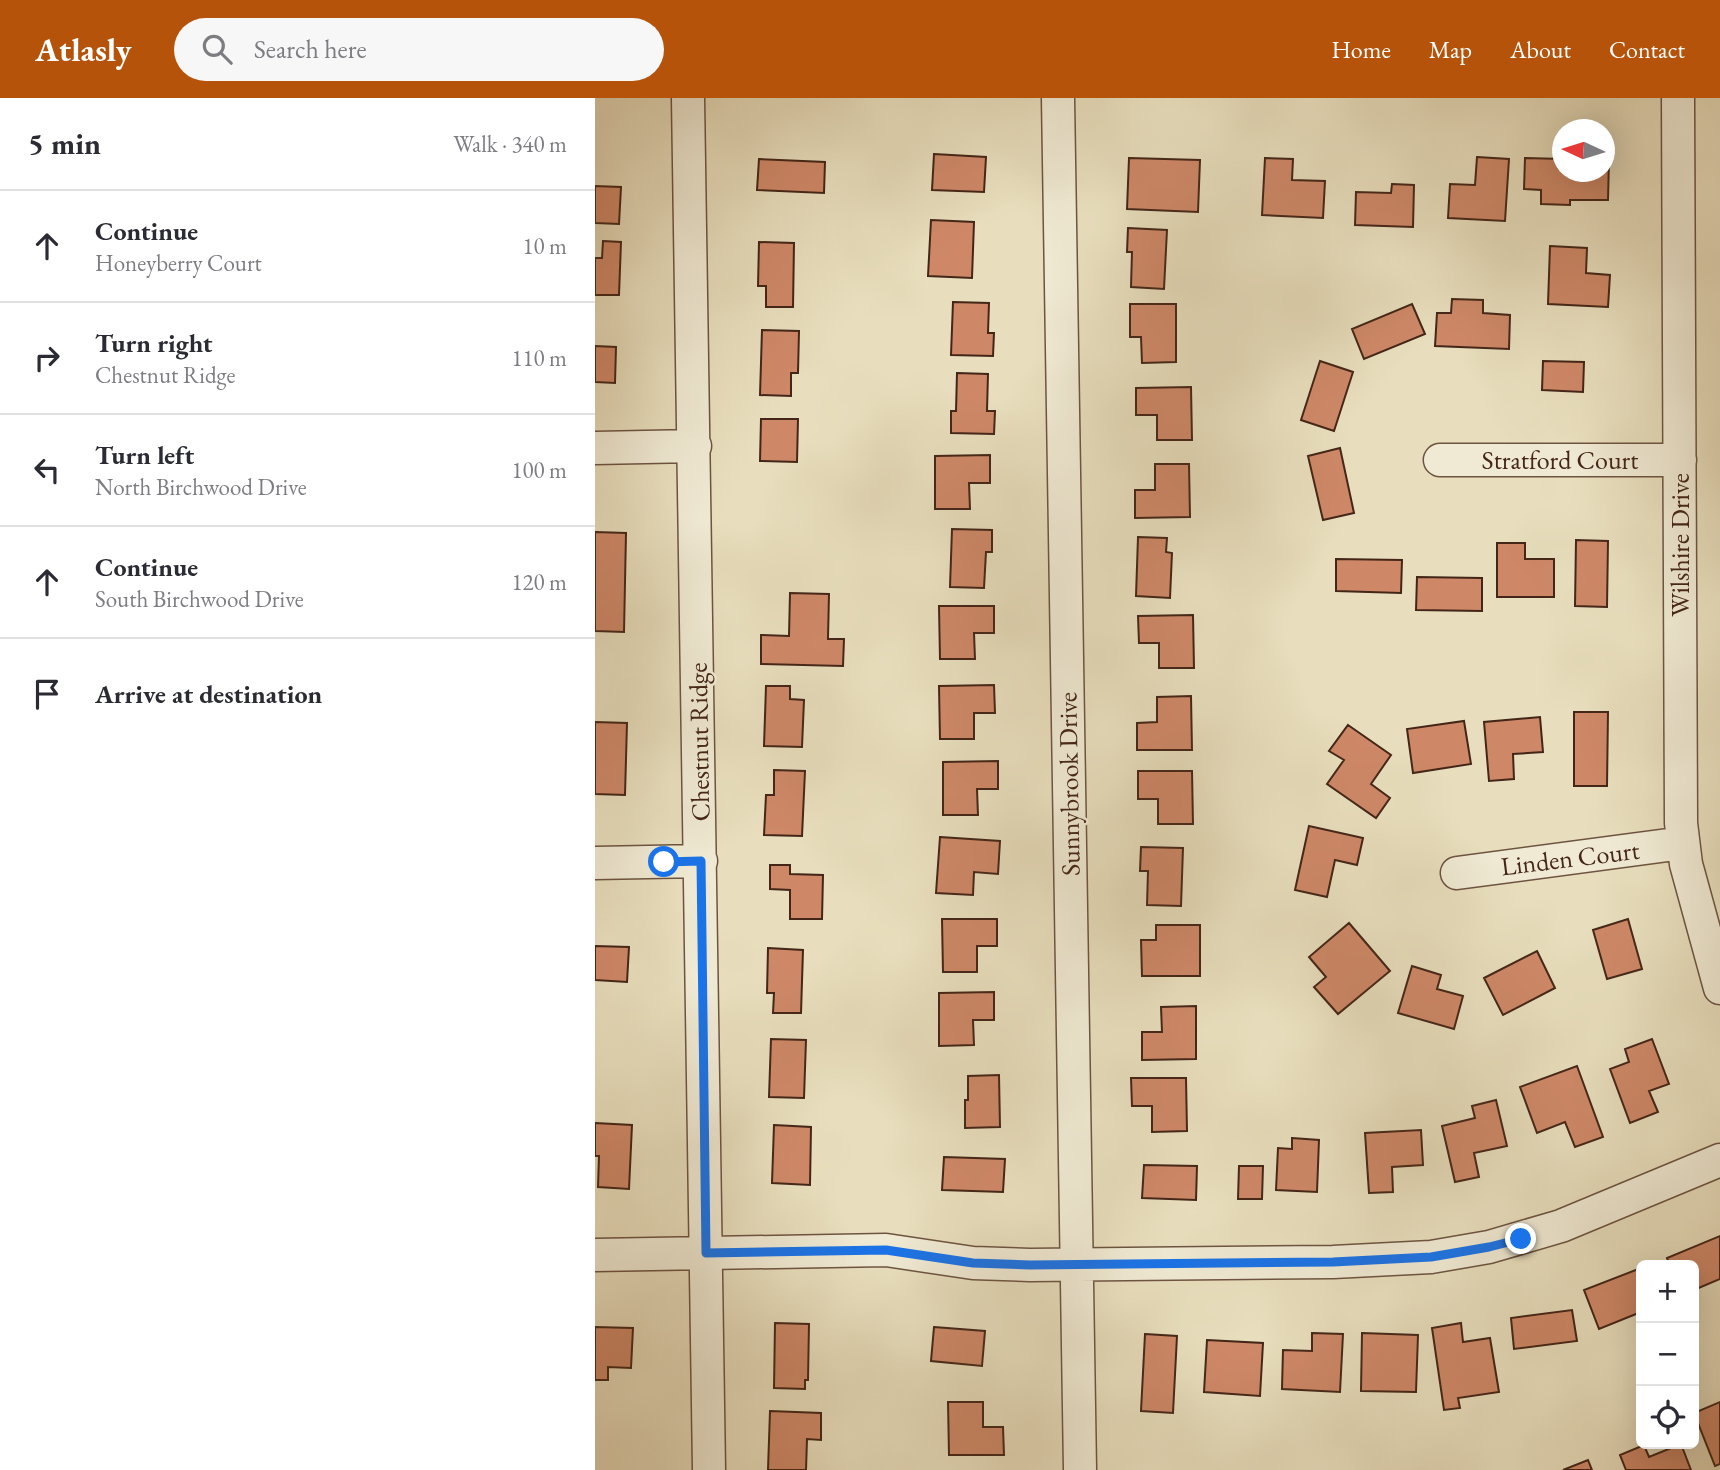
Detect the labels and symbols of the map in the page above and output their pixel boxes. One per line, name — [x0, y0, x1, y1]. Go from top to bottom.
north arrow — [1552, 119, 1615, 182]
street label: Stratford Court — [1482, 443, 1638, 477]
street label: Wilshire Drive — [1663, 473, 1697, 617]
street label: Chestnut Ridge — [681, 662, 717, 822]
street label: Sunnybrook Drive — [1050, 692, 1088, 876]
street label: Linden Court — [1499, 833, 1641, 883]
route start — [648, 846, 679, 877]
route end — [1505, 1223, 1536, 1254]

